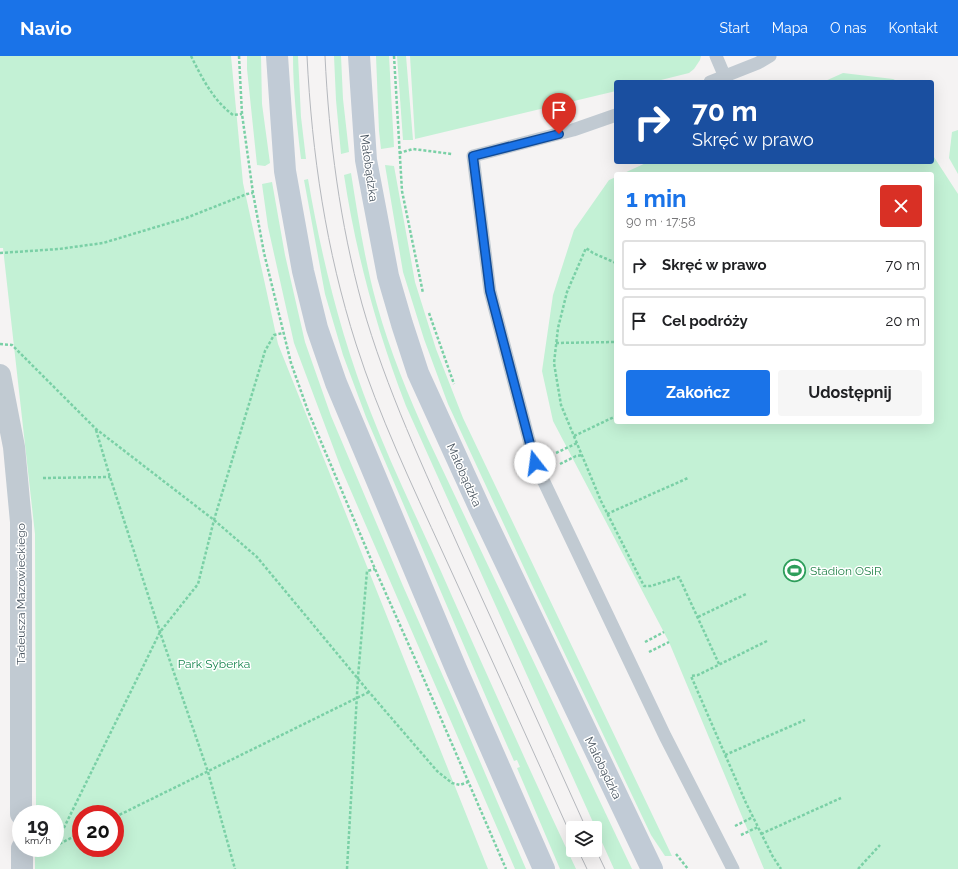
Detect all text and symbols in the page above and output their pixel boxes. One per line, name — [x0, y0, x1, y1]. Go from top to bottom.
text: Navio — [20, 17, 72, 39]
text: Start — [720, 20, 750, 36]
text: Mapa — [772, 20, 808, 36]
text: O nas — [830, 20, 867, 36]
text: Kontakt — [889, 20, 938, 36]
pin — [542, 93, 576, 134]
text: 70 m — [692, 95, 758, 128]
icon: right — [626, 96, 678, 148]
icon: arrive — [548, 99, 570, 121]
text: Skręć w prawo — [692, 129, 814, 150]
street label: Małobądzka — [357, 133, 381, 203]
text: 1 min — [626, 184, 687, 213]
button: close — [880, 185, 922, 227]
text: 90 m · 17:58 — [626, 214, 696, 229]
icon: right — [628, 254, 650, 276]
text: Skręć w prawo — [662, 256, 767, 274]
text: 70 m — [885, 256, 920, 274]
icon: arrive — [628, 310, 650, 332]
text: Cel podróży — [662, 312, 748, 330]
text: 20 m — [885, 312, 920, 330]
button: Zakończ — [626, 370, 770, 416]
button: Udostępnij — [778, 370, 922, 416]
street label: Małobądzka — [444, 441, 484, 509]
position arrow — [514, 442, 556, 484]
street label: Tadeusza Mazowieckiego — [14, 523, 28, 665]
sports icon: Stadion OSiR — [782, 558, 808, 584]
place label: Stadion OSiR — [810, 564, 882, 578]
park label: Park Syberka — [178, 657, 250, 671]
street label: Małobądzka — [582, 734, 624, 802]
speed limit sign: 20 — [72, 805, 124, 857]
text: 19 — [27, 814, 49, 838]
map controls — [566, 821, 602, 857]
button: layers — [566, 821, 602, 857]
text: km/h — [25, 835, 51, 846]

